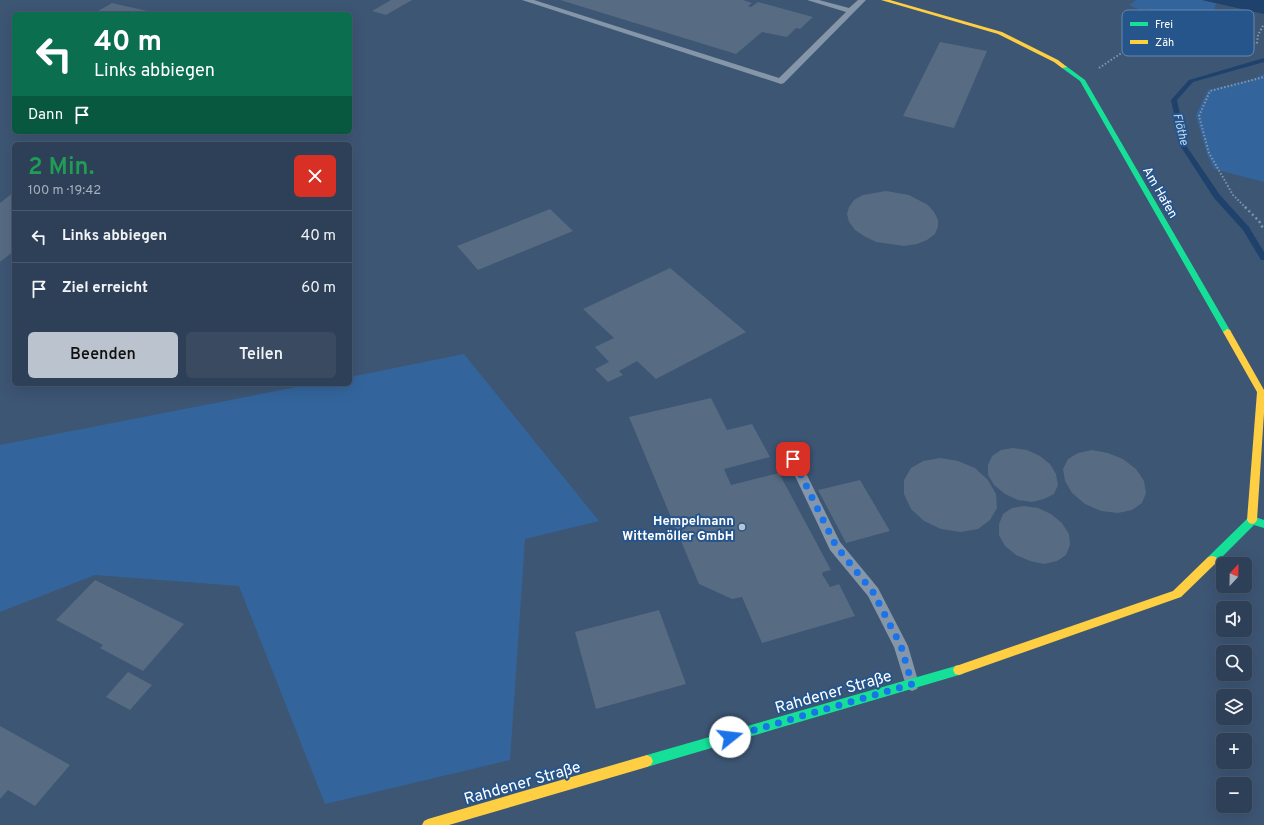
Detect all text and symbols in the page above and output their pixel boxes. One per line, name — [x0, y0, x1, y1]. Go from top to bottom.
legend — [1122, 10, 1254, 56]
text: Frei — [1155, 18, 1173, 32]
text: 40 m — [94, 25, 162, 61]
icon: left — [28, 28, 80, 80]
text: Zäh — [1155, 36, 1174, 50]
text: Links abbiegen — [94, 60, 215, 83]
icon: arrive — [71, 104, 93, 126]
text: Dann — [28, 106, 63, 125]
water label: Flöthe — [1168, 112, 1192, 148]
text: 2 Min. — [28, 153, 94, 183]
button: close — [294, 155, 336, 197]
street label: Am Hafen — [1138, 164, 1180, 222]
text: 100 m · 19:42 — [28, 183, 101, 199]
icon: left — [28, 226, 50, 248]
text: Links abbiegen — [62, 227, 167, 246]
text: 40 m — [301, 227, 336, 246]
icon: arrive — [28, 278, 50, 300]
text: Ziel erreicht — [62, 279, 148, 298]
text: 60 m — [301, 279, 336, 298]
button: Beenden — [28, 332, 178, 378]
button: Teilen — [186, 332, 336, 378]
pin — [776, 442, 810, 476]
icon: arrive — [782, 448, 804, 470]
place label: Hempelmann Wittemöller GmbH — [622, 514, 734, 545]
marker: Hempelmann Wittemöller GmbH — [737, 522, 747, 532]
north arrow — [1216, 557, 1252, 593]
map controls — [1216, 557, 1252, 813]
button: sound — [1216, 601, 1252, 637]
button: search — [1216, 645, 1252, 681]
street label: Rahdener Straße — [773, 667, 894, 719]
button: layers — [1216, 689, 1252, 725]
position arrow — [709, 716, 751, 758]
button: + — [1216, 733, 1252, 769]
street label: Rahdener Straße — [462, 758, 583, 810]
button: − — [1216, 777, 1252, 813]

